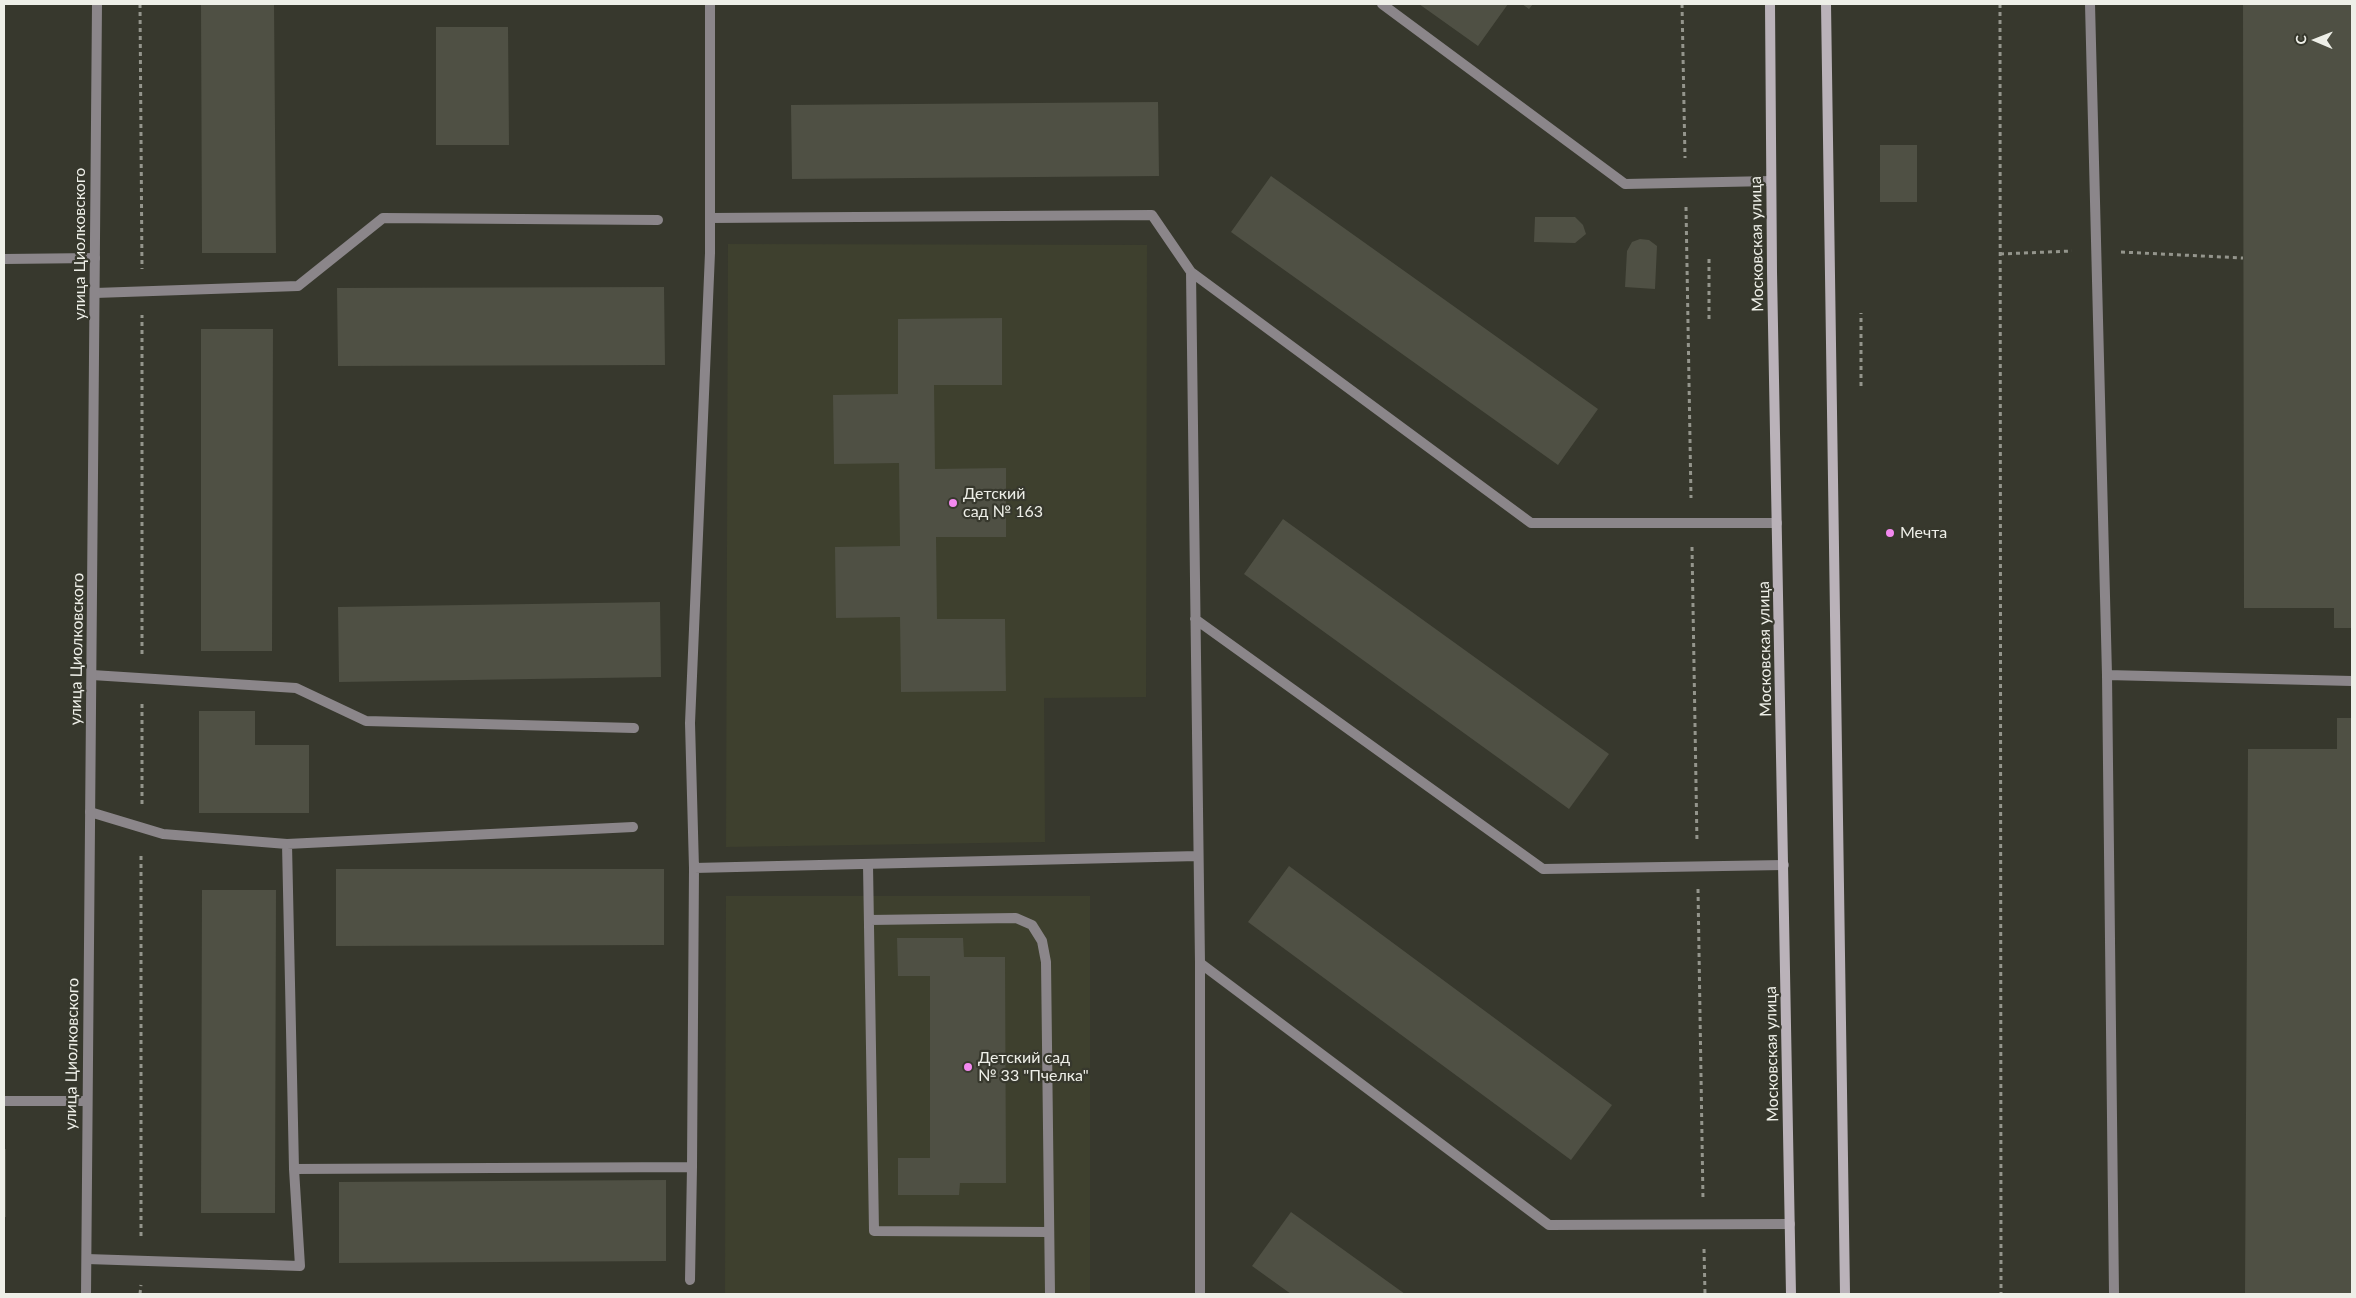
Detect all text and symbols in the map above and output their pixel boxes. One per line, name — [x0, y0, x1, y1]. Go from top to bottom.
north arrow — [2291, 15, 2341, 65]
text: С — [2292, 35, 2309, 45]
street label: улица Циолковского — [70, 168, 90, 320]
street label: Московская улица — [1746, 176, 1768, 312]
place label: Детский сад № 163 — [963, 484, 1043, 522]
marker: Детский сад № 163 — [947, 497, 959, 509]
place label: Мечта — [1900, 523, 1947, 543]
marker: Мечта — [1884, 527, 1896, 539]
street label: улица Циолковского — [66, 573, 88, 725]
street label: Московская улица — [1754, 581, 1776, 717]
street label: улица Циолковского — [61, 978, 83, 1130]
street label: Московская улица — [1761, 986, 1783, 1122]
place label: Детский сад № 33 "Пчелка" — [978, 1048, 1089, 1086]
marker: Детский сад № 33 "Пчелка" — [962, 1061, 974, 1073]

